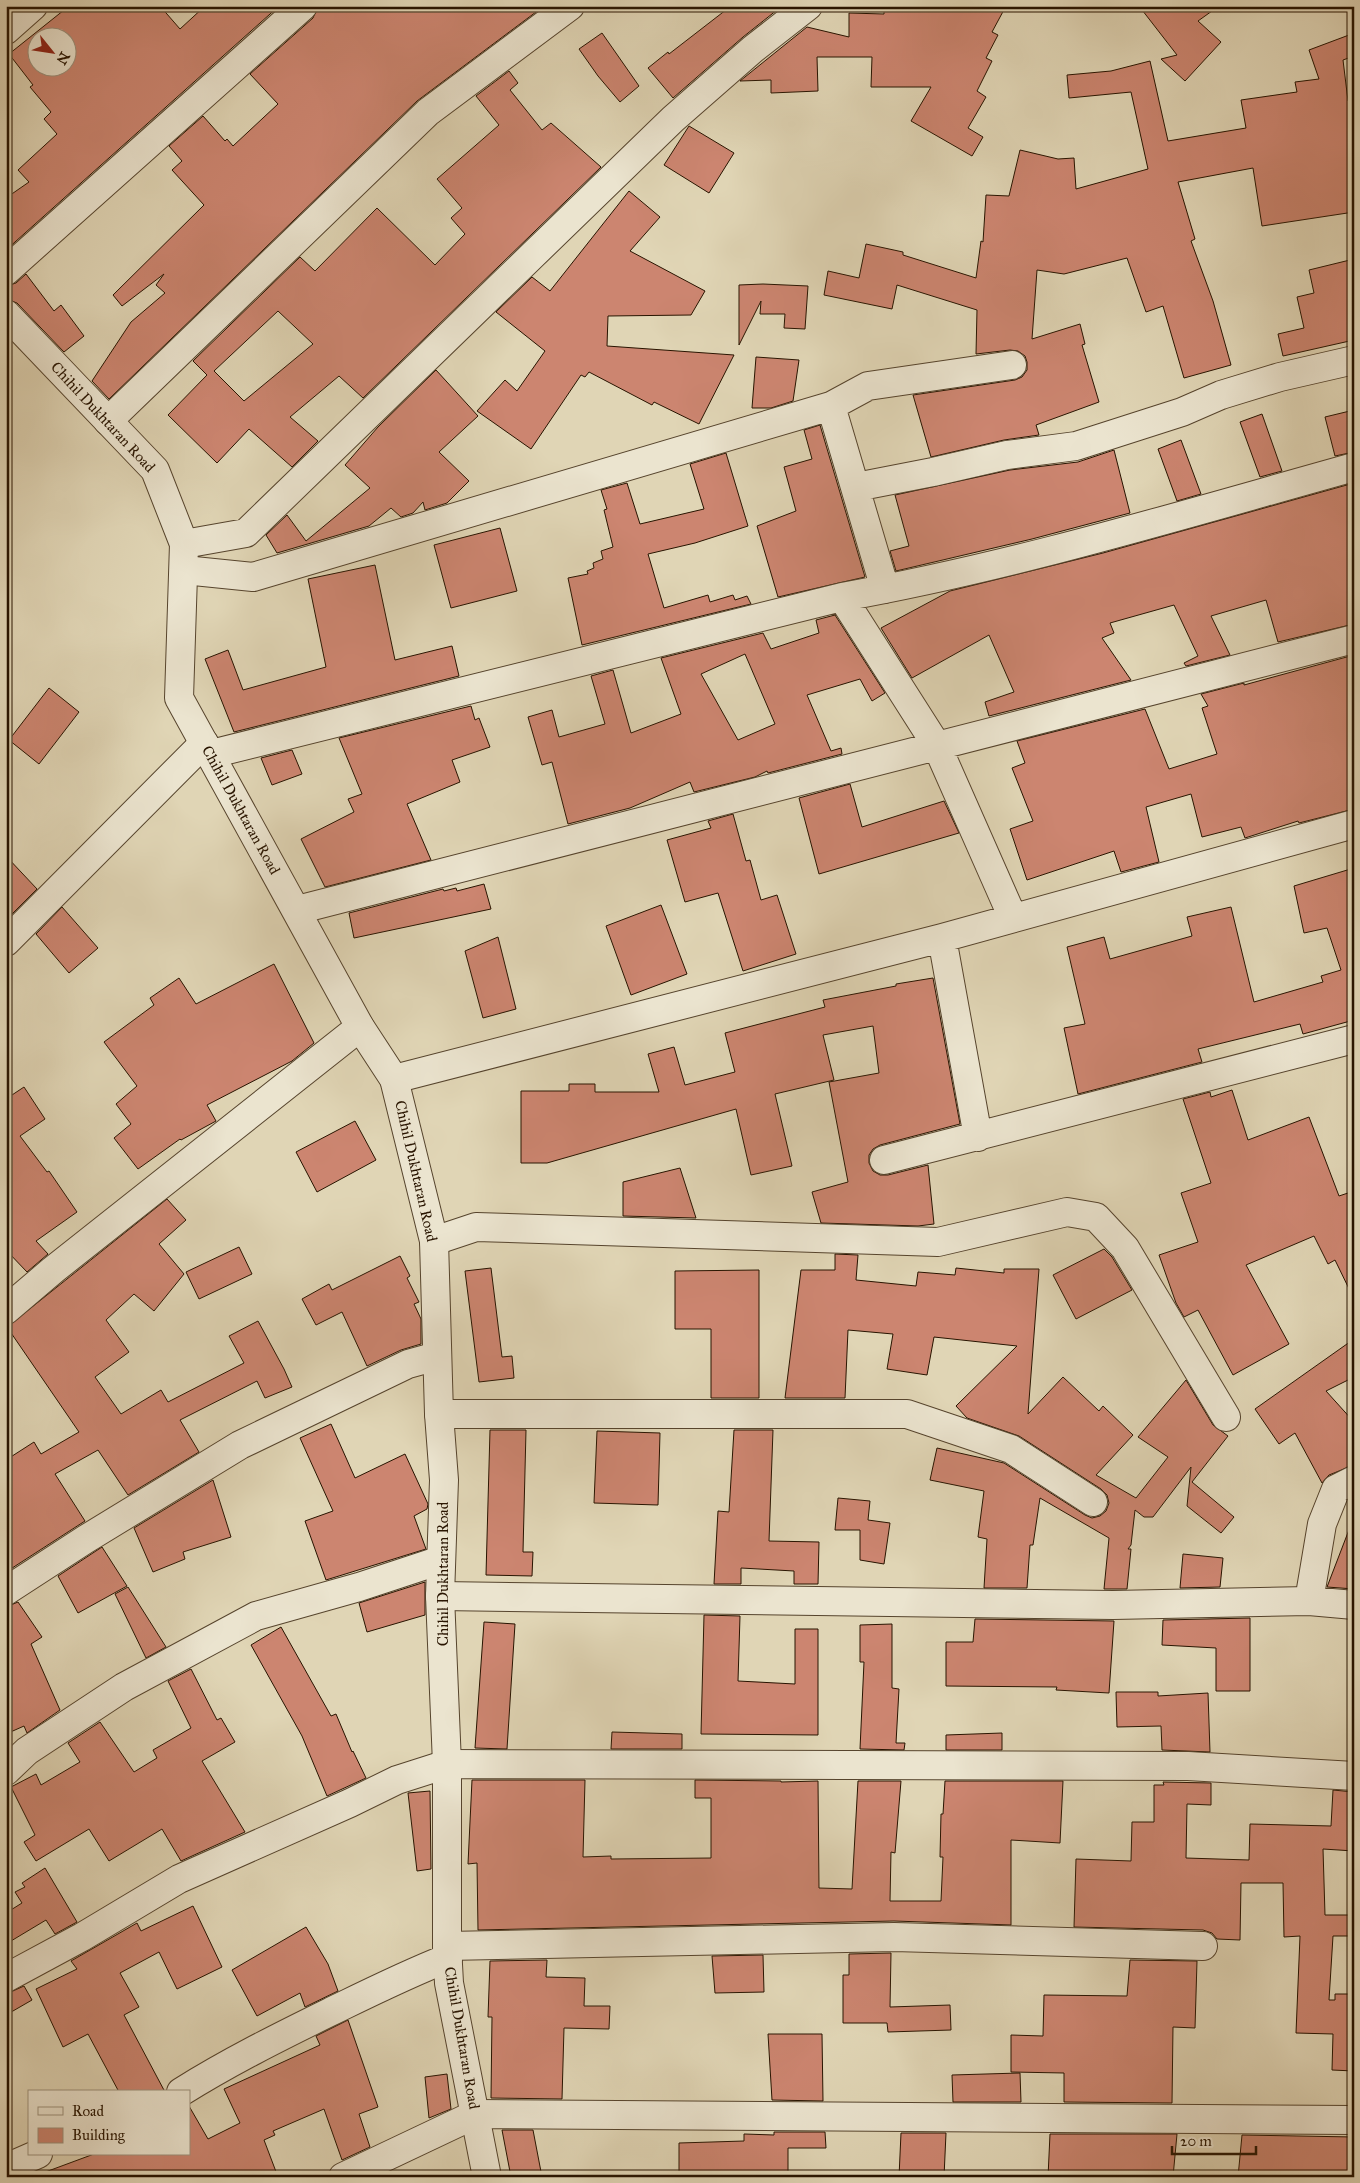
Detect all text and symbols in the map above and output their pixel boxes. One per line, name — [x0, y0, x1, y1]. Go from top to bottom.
north arrow — [28, 28, 78, 78]
text: N — [52, 49, 73, 68]
street label: Chihil Dukhtaran Road — [47, 358, 159, 476]
street label: Chihil Dukhtaran Road — [198, 742, 284, 878]
street label: Chihil Dukhtaran Road — [391, 1099, 441, 1244]
street label: Chihil Dukhtaran Road — [434, 1501, 452, 1646]
street label: Chihil Dukhtaran Road — [441, 1965, 483, 2111]
legend — [28, 2090, 190, 2156]
text: Road — [72, 2102, 104, 2120]
scale bar — [1172, 2123, 1256, 2155]
text: Building — [72, 2126, 126, 2144]
text: 20 m — [1180, 2132, 1212, 2150]

